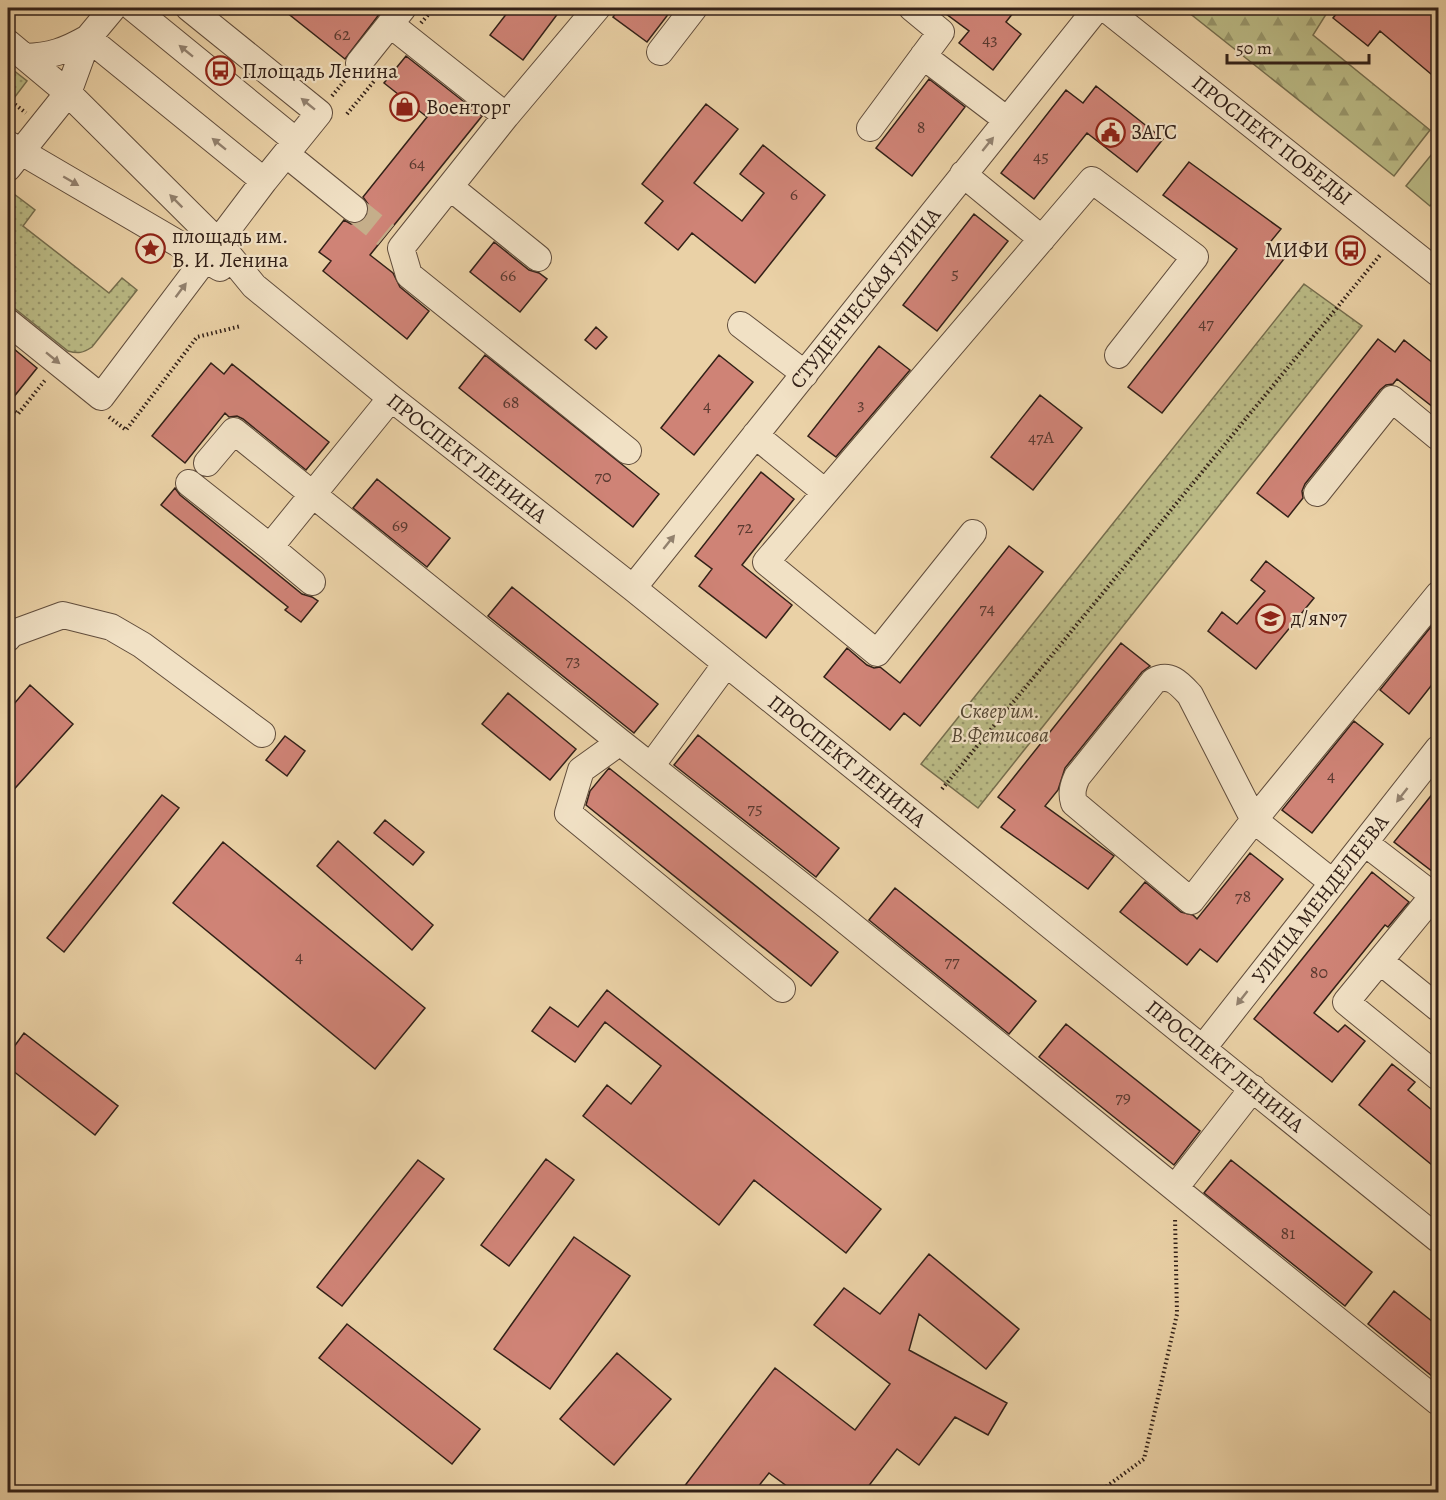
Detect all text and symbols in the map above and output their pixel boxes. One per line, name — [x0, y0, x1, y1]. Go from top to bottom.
house number: 62 — [334, 22, 351, 46]
house number: 43 — [982, 27, 998, 51]
scale bar — [1227, 27, 1370, 65]
text: 50 m — [1236, 36, 1272, 60]
one-way arrow — [178, 44, 194, 57]
bus stop icon: Площадь Ленина — [205, 55, 237, 87]
place label: Площадь Ленина — [242, 57, 398, 85]
street label: ПРОСПЕКТ ПОБЕДЫ — [1186, 69, 1358, 211]
shop icon: Военторг — [389, 91, 421, 123]
place label: Военторг — [426, 93, 511, 121]
one-way arrow — [300, 98, 316, 111]
house number: 8 — [917, 115, 925, 139]
public building icon: ЗАГС — [1094, 116, 1126, 148]
place label: ЗАГС — [1131, 118, 1177, 146]
one-way arrow — [981, 136, 994, 152]
one-way arrow — [212, 138, 227, 151]
house number: 45 — [1033, 144, 1049, 168]
house number: 64 — [409, 151, 425, 175]
one-way arrow — [63, 176, 80, 186]
house number: 6 — [790, 182, 798, 206]
one-way arrow — [170, 195, 184, 209]
street label: СТУДЕНЧЕСКАЯ УЛИЦА — [783, 201, 947, 394]
place label: площадь им. В. И. Ленина — [172, 222, 289, 274]
place icon: площадь им. В. И. Ленина — [135, 232, 167, 264]
bus stop icon: МИФИ — [1334, 234, 1366, 266]
place label: МИФИ — [1265, 236, 1329, 264]
house number: 5 — [951, 261, 959, 285]
house number: 66 — [500, 263, 516, 287]
one-way arrow — [175, 283, 187, 298]
house number: 47 — [1198, 311, 1214, 335]
one-way arrow — [45, 352, 61, 365]
street label: ПРОСПЕКТ ЛЕНИНА — [381, 387, 553, 530]
house number: 68 — [502, 390, 520, 414]
house number: 3 — [857, 392, 865, 416]
house number: 4 — [703, 393, 711, 417]
house number: 47А — [1028, 425, 1055, 449]
house number: 70 — [594, 464, 612, 488]
house number: 69 — [392, 513, 408, 537]
house number: 72 — [737, 515, 753, 539]
one-way arrow — [663, 534, 676, 550]
house number: 74 — [979, 596, 995, 620]
school or university icon: д/я№7 — [1254, 602, 1286, 634]
place label: д/я№7 — [1290, 604, 1347, 632]
house number: 73 — [565, 648, 581, 672]
street label: ПРОСПЕКТ ЛЕНИНА — [762, 688, 933, 834]
park label: Сквер им. В.Фетисова — [951, 697, 1049, 749]
house number: 4 — [1327, 763, 1335, 787]
one-way arrow — [1396, 787, 1409, 803]
house number: 75 — [747, 796, 763, 820]
street label: УЛИЦА МЕНДЕЛЕЕВА — [1245, 808, 1395, 989]
house number: 78 — [1235, 884, 1251, 908]
house number: 4 — [295, 944, 303, 968]
house number: 77 — [944, 949, 960, 973]
house number: 80 — [1310, 960, 1328, 984]
one-way arrow — [1237, 990, 1249, 1005]
street label: ПРОСПЕКТ ЛЕНИНА — [1140, 993, 1311, 1139]
house number: 79 — [1115, 1085, 1131, 1109]
house number: 81 — [1281, 1221, 1295, 1245]

